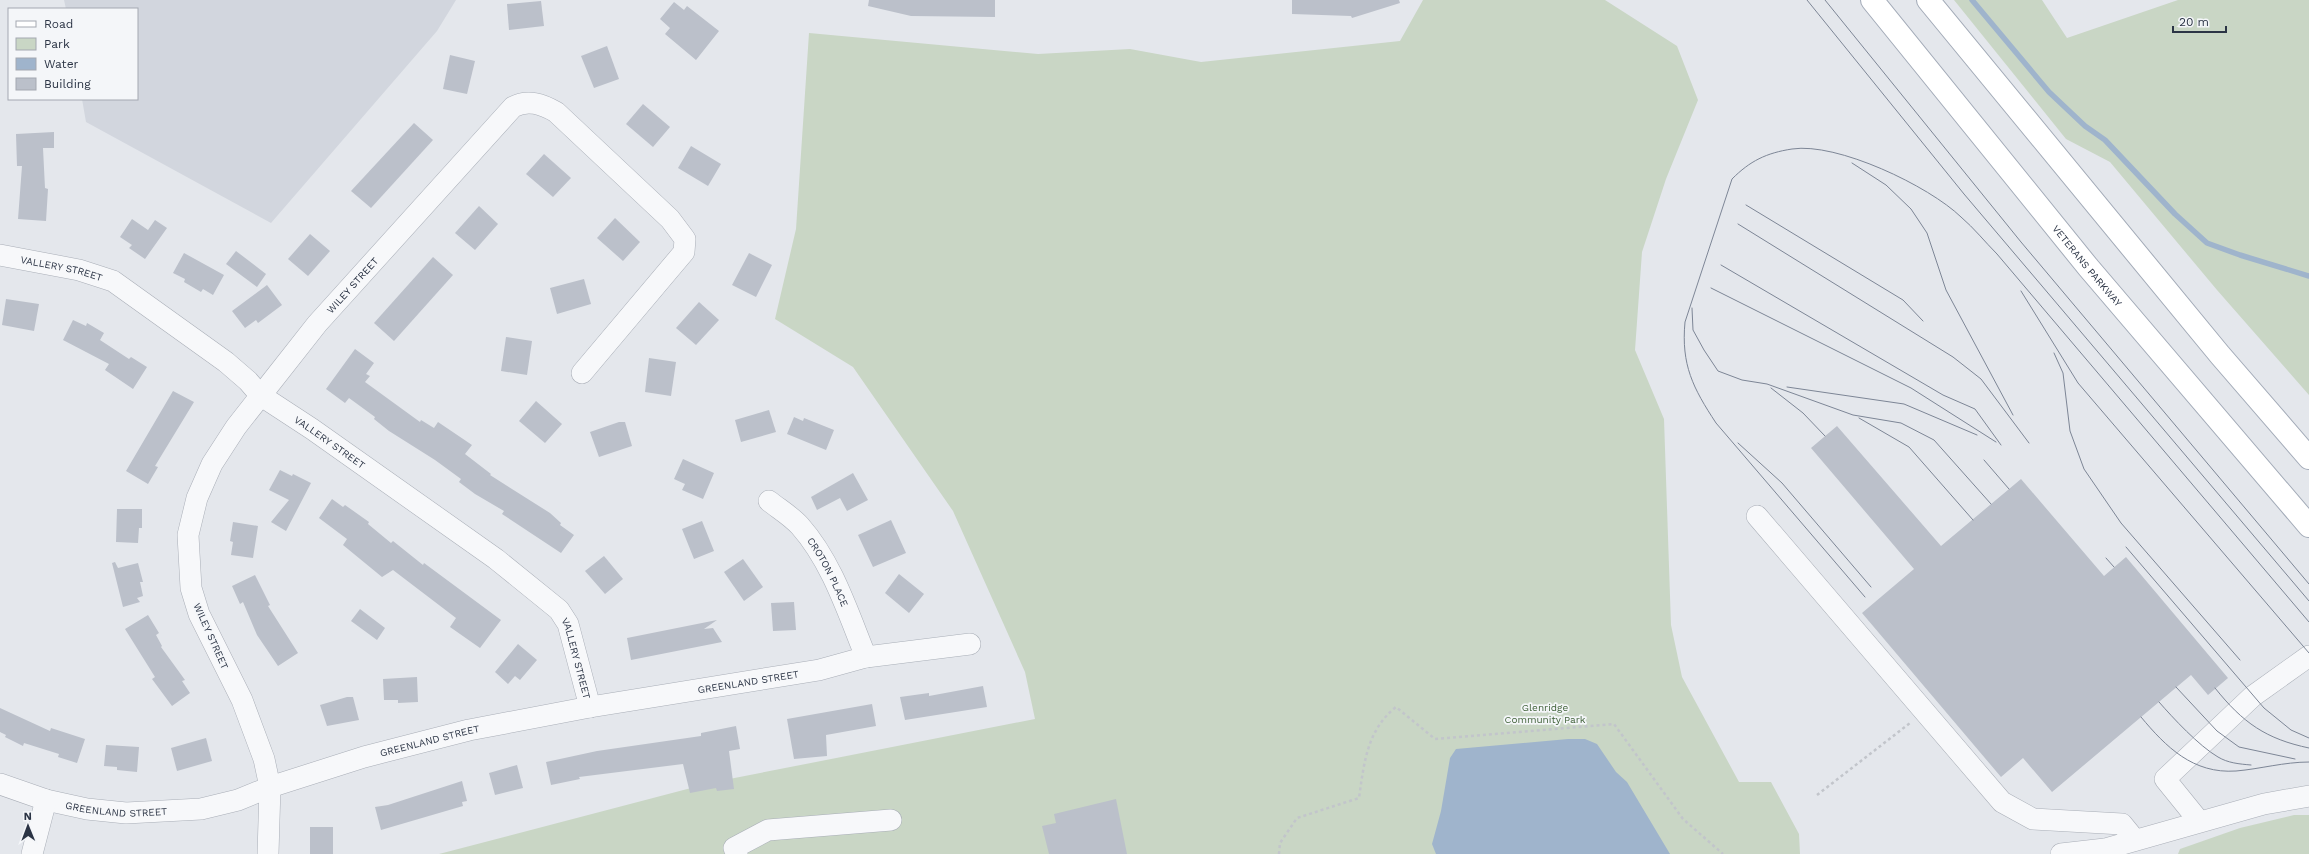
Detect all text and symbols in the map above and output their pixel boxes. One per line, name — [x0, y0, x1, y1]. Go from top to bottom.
legend — [8, 8, 138, 100]
scale bar — [2173, 8, 2226, 34]
text: 20 m — [2179, 15, 2209, 29]
text: Road — [44, 17, 73, 31]
text: Park — [44, 37, 70, 51]
text: Water — [44, 57, 79, 71]
text: Building — [44, 77, 91, 91]
street label: VETERANS PARKWAY — [2051, 223, 2125, 309]
street label: VALLERY STREET — [20, 254, 104, 283]
street label: WILEY STREET — [324, 255, 380, 315]
street label: VALLERY STREET — [293, 414, 367, 470]
street label: CROTON PLACE — [805, 535, 851, 608]
street label: WILEY STREET — [191, 601, 231, 671]
street label: VALLERY STREET — [560, 615, 593, 700]
street label: GREENLAND STREET — [697, 668, 799, 695]
park label: Glenridge Community Park — [1505, 702, 1586, 725]
street label: GREENLAND STREET — [379, 723, 480, 758]
street label: GREENLAND STREET — [65, 799, 167, 818]
north arrow — [8, 806, 48, 846]
text: N — [24, 810, 32, 823]

